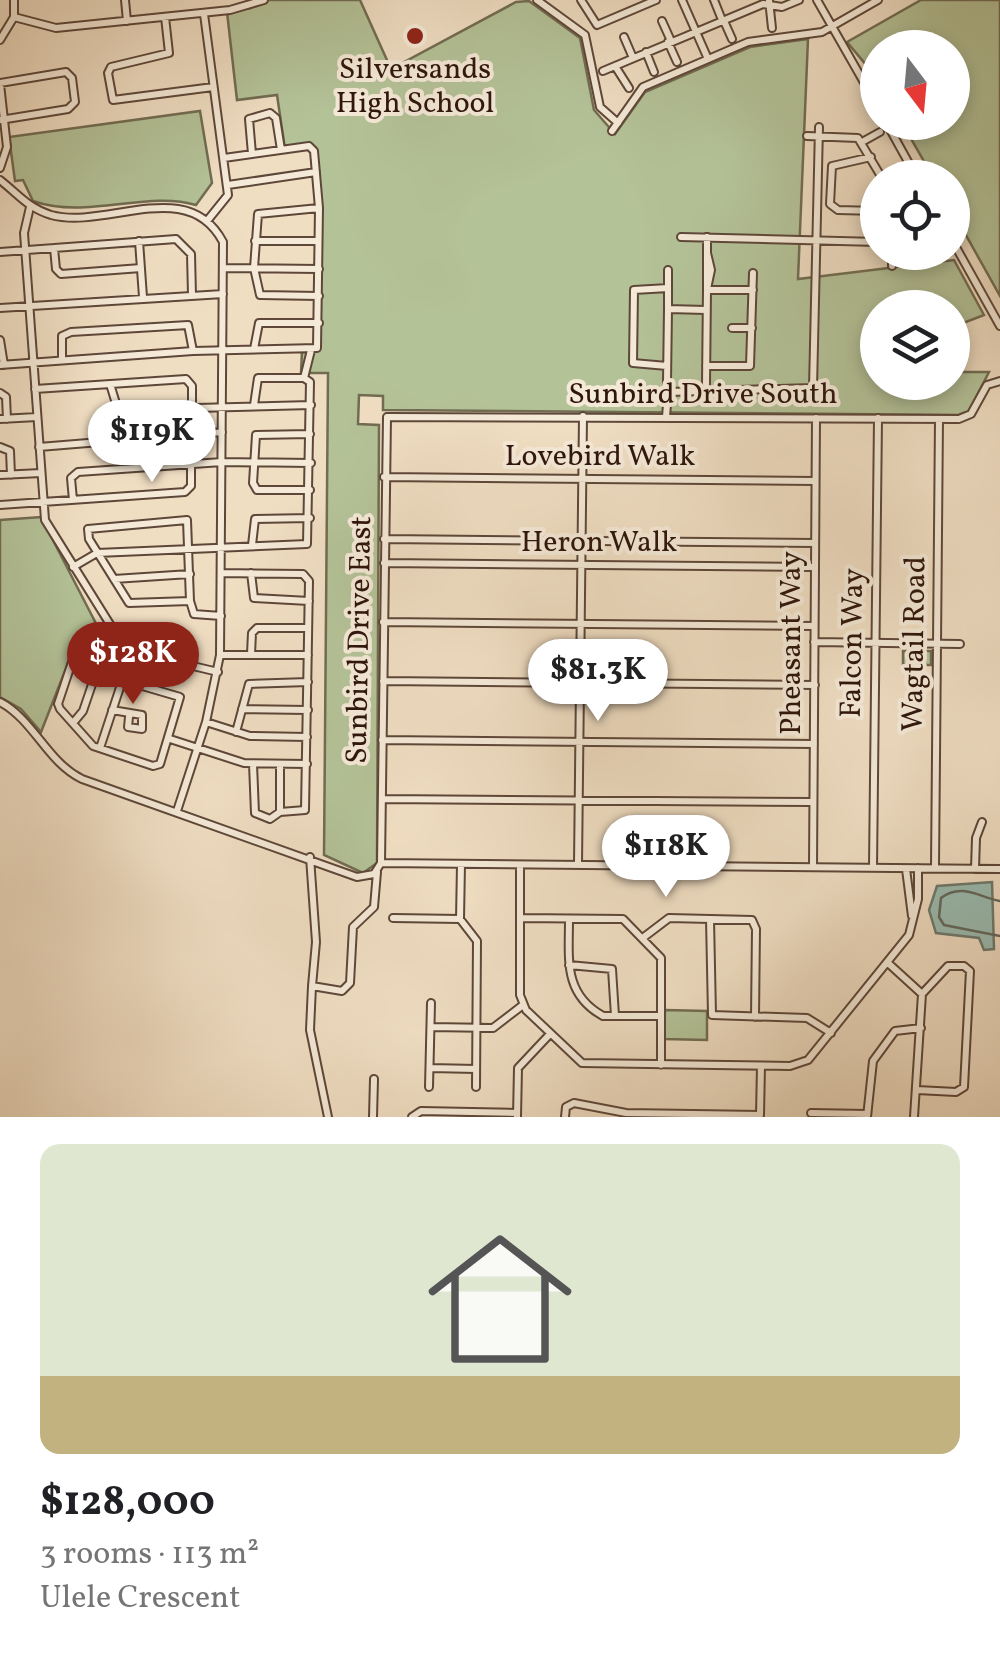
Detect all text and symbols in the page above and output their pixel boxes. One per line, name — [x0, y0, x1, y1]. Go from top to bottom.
marker: Silversands High School — [404, 25, 426, 47]
north arrow — [860, 30, 970, 140]
map controls — [860, 30, 970, 400]
place label: Silversands High School — [336, 49, 494, 125]
button: locate — [860, 160, 970, 270]
button: layers — [860, 290, 970, 400]
street label: Sunbird Drive South — [568, 374, 838, 416]
pin: $119K — [82, 400, 222, 485]
text: $119K — [110, 410, 194, 454]
street label: Lovebird Walk — [505, 436, 695, 478]
street label: Sunbird Drive East — [337, 516, 383, 764]
street label: Heron Walk — [521, 522, 677, 564]
street label: Pheasant Way — [771, 551, 813, 735]
street label: Wagtail Road — [892, 556, 938, 732]
street label: Falcon Way — [831, 568, 875, 718]
pin: $128K — [63, 622, 203, 707]
text: $128K — [89, 632, 177, 676]
pin: $81.3K — [517, 639, 679, 724]
text: $81.3K — [550, 649, 646, 693]
pin: $118K — [596, 815, 736, 900]
text: $118K — [624, 825, 708, 869]
icon: home — [410, 1209, 590, 1389]
text: $128,000 — [40, 1474, 215, 1533]
text: 3 rooms · 113 m² — [40, 1533, 259, 1577]
text: Ulele Crescent — [40, 1577, 240, 1621]

